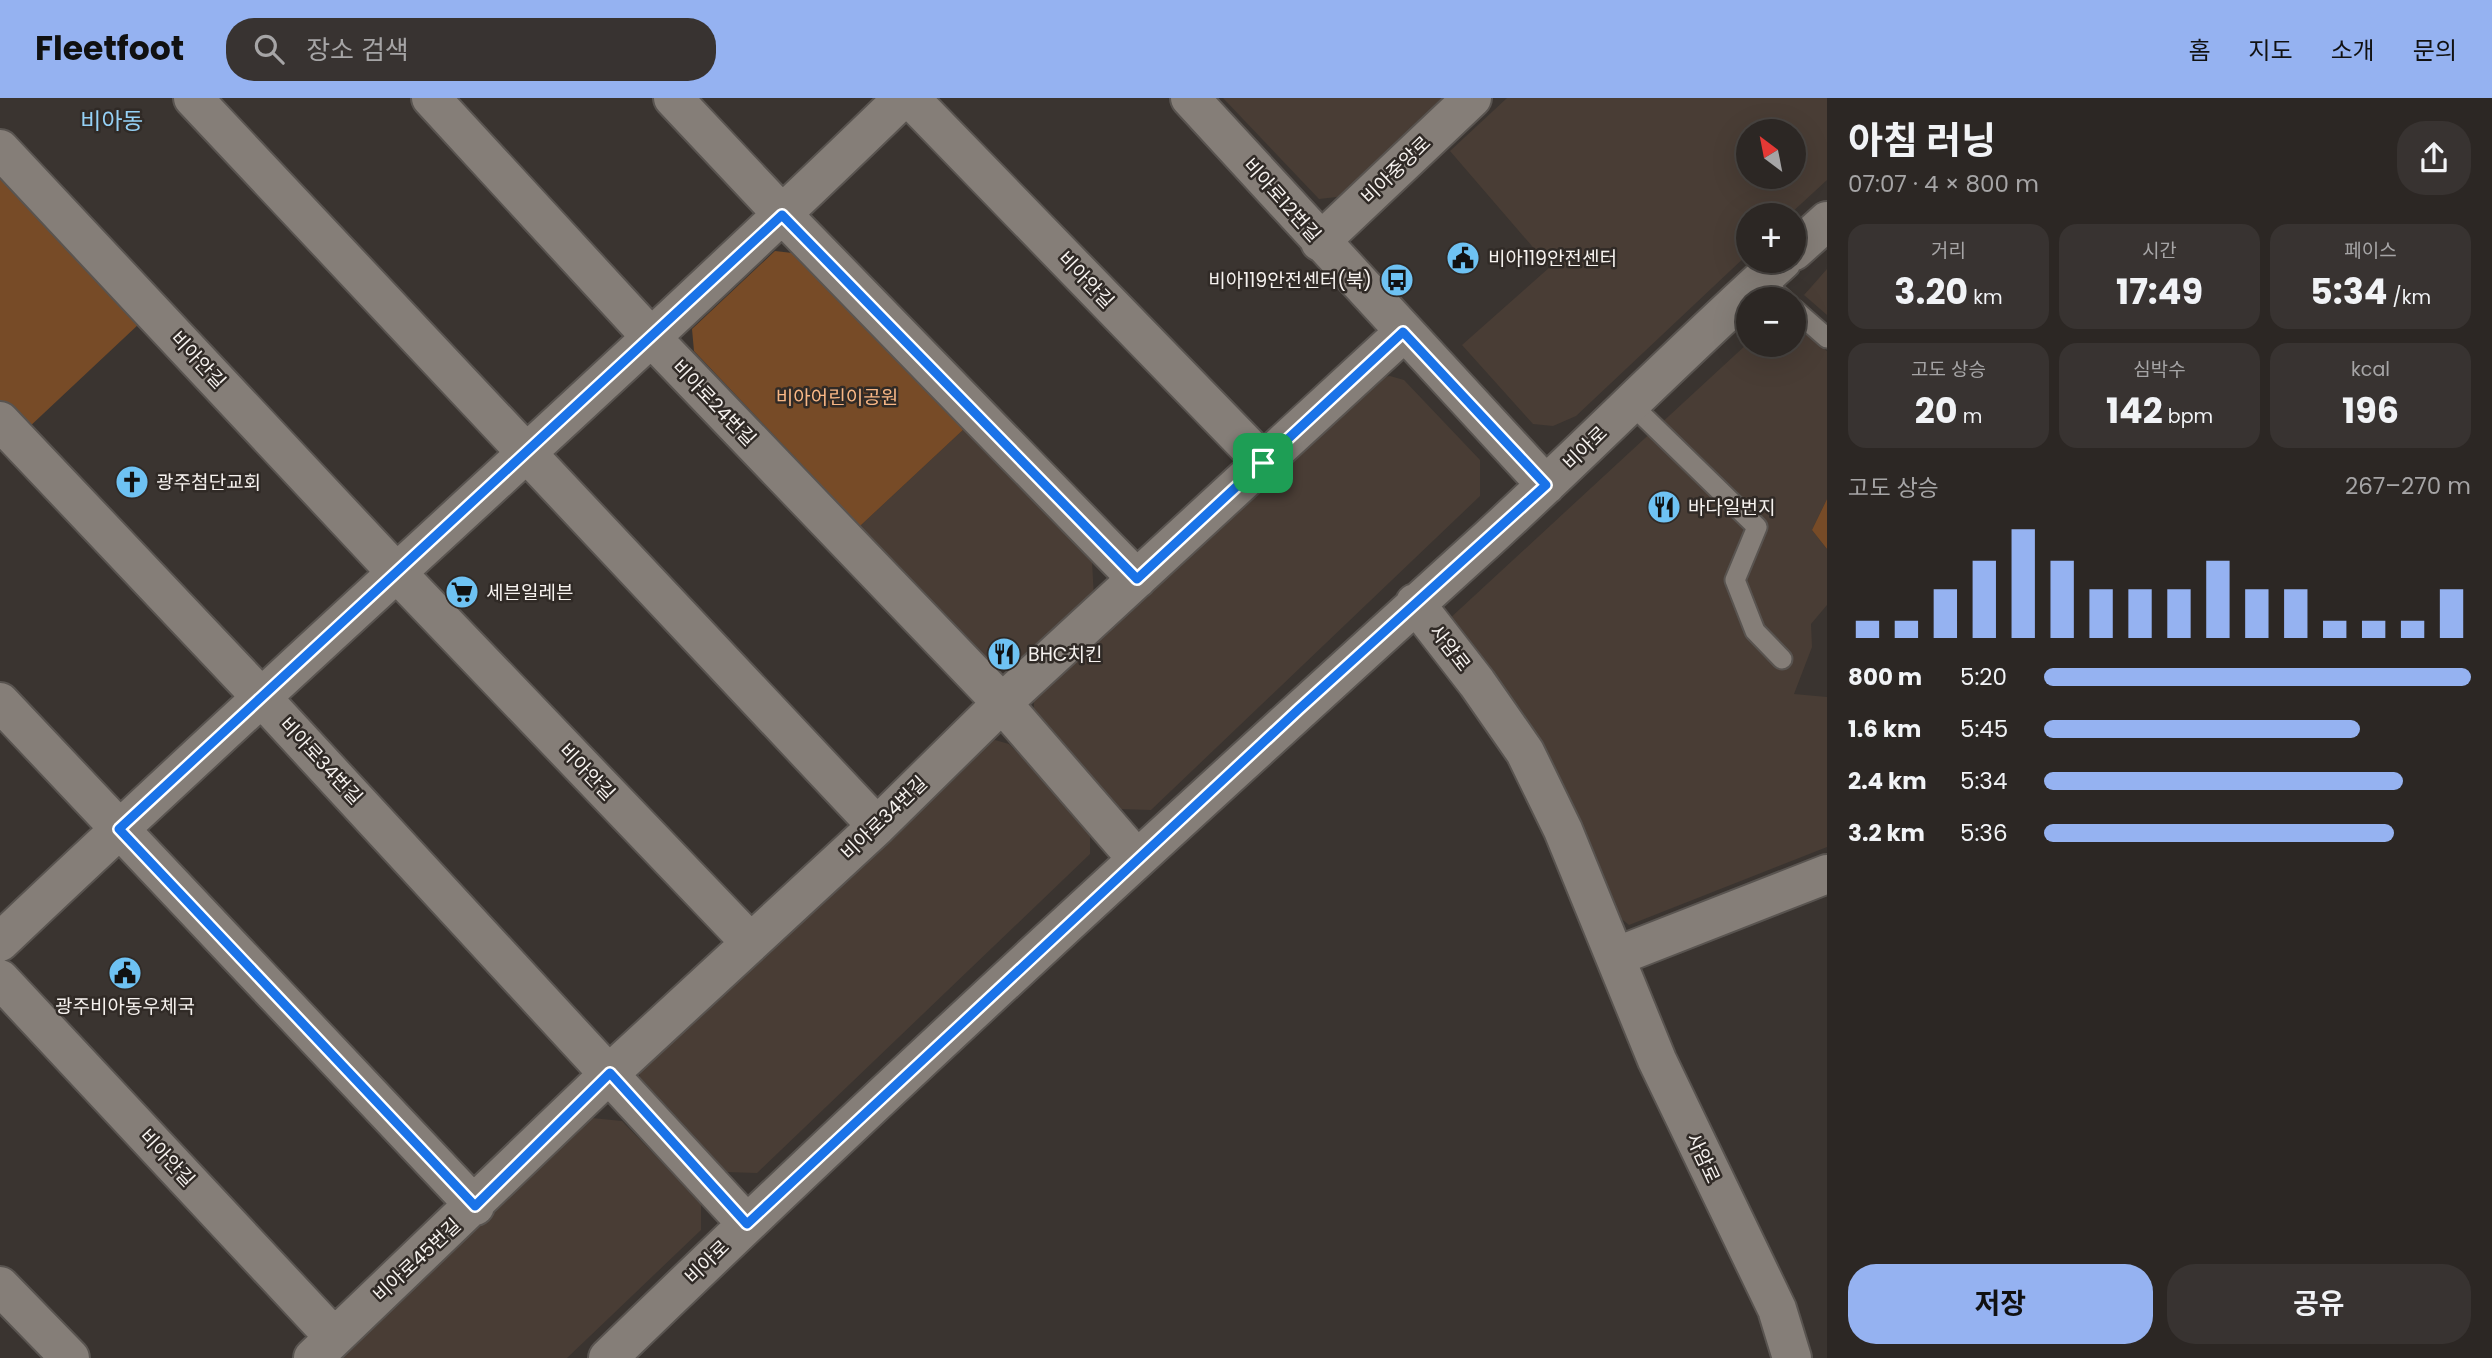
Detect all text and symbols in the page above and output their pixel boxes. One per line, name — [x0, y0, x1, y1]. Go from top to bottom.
search box — [226, 18, 716, 81]
text: Fleetfoot — [35, 25, 184, 72]
icon: search — [250, 30, 288, 68]
text: 장소 검색 — [306, 32, 409, 68]
text: 홈 — [2188, 34, 2210, 67]
text: 지도 — [2248, 34, 2293, 67]
text: 소개 — [2331, 34, 2375, 67]
text: 문의 — [2413, 34, 2457, 67]
district label: 비아동 — [80, 105, 144, 137]
text: 아침 러닝 — [1848, 114, 1996, 167]
north arrow — [1736, 119, 1806, 189]
map controls — [1736, 119, 1806, 357]
button: share — [2397, 121, 2471, 195]
street label: 비아중앙로 — [1355, 130, 1437, 210]
street label: 비아로12번길 — [1237, 152, 1327, 248]
text: 07:07 · 4 × 800 m — [1848, 168, 2039, 200]
button: + — [1736, 203, 1806, 273]
text: 거리 — [1931, 237, 1966, 264]
text: 시간 — [2142, 237, 2177, 264]
text: 페이스 — [2344, 237, 2397, 264]
public building icon: 비아119안전센터 — [1444, 239, 1482, 277]
street label: 비아안길 — [1052, 245, 1120, 315]
place label: 비아119안전센터 — [1488, 245, 1617, 272]
bus stop icon: 비아119안전센터(북) — [1378, 261, 1416, 299]
place label: 비아119안전센터(북) — [1208, 267, 1372, 294]
text: 3.20 — [1894, 267, 1968, 316]
text: 17:49 — [2116, 267, 2203, 316]
text: 5:34 — [2310, 267, 2388, 316]
text: km — [1968, 284, 2003, 311]
text: /km — [2388, 284, 2431, 311]
button: − — [1736, 287, 1806, 357]
street label: 비아안길 — [164, 325, 232, 395]
street label: 비아로24번길 — [666, 354, 762, 452]
text: 고도 상승 — [1911, 356, 1986, 383]
text: 심박수 — [2133, 356, 2186, 383]
text: kcal — [2351, 356, 2390, 383]
park label: 비아어린이공원 — [776, 384, 898, 411]
text: 20 — [1915, 386, 1958, 435]
text: 142 — [2106, 386, 2163, 435]
text: 196 — [2342, 386, 2399, 435]
text: m — [1958, 403, 1982, 430]
text: bpm — [2163, 403, 2213, 430]
street label: 비아로 — [1557, 420, 1613, 476]
pin — [1233, 433, 1293, 493]
icon: arrive — [1244, 444, 1282, 482]
church icon: 광주첨단교회 — [113, 463, 151, 501]
place label: 광주첨단교회 — [156, 469, 261, 496]
text: 267–270 m — [2345, 470, 2471, 502]
text: 고도 상승 — [1848, 472, 1939, 504]
restaurant icon: 바다일번지 — [1645, 488, 1683, 526]
place label: 바다일번지 — [1688, 494, 1775, 521]
supermarket icon: 세븐일레븐 — [443, 573, 481, 611]
place label: 세븐일레븐 — [486, 579, 573, 606]
street label: 사암로 — [1423, 619, 1477, 677]
restaurant icon: BHC치킨 — [985, 635, 1023, 673]
place label: BHC치킨 — [1028, 641, 1102, 668]
text: 800 m — [1848, 661, 1922, 693]
text: 5:20 — [1960, 661, 2007, 693]
street label: 비아로34번길 — [273, 711, 369, 811]
text: 1.6 km — [1848, 713, 1921, 745]
text: 5:45 — [1960, 713, 2008, 745]
street label: 비아안길 — [553, 737, 621, 807]
text: 2.4 km — [1848, 765, 1927, 797]
text: 5:34 — [1960, 765, 2007, 797]
street label: 비아로34번길 — [835, 770, 933, 866]
text: 3.2 km — [1848, 817, 1925, 849]
text: 5:36 — [1960, 817, 2008, 849]
public building icon: 광주비아동우체국 — [106, 954, 144, 992]
place label: 광주비아동우체국 — [55, 993, 195, 1020]
street label: 비아안길 — [133, 1123, 201, 1193]
street label: 사암로 — [1680, 1129, 1726, 1187]
street label: 비아로45번길 — [367, 1212, 467, 1308]
street label: 비아로 — [679, 1234, 735, 1290]
button: 저장 — [1848, 1264, 2153, 1344]
button: 공유 — [2167, 1264, 2471, 1344]

